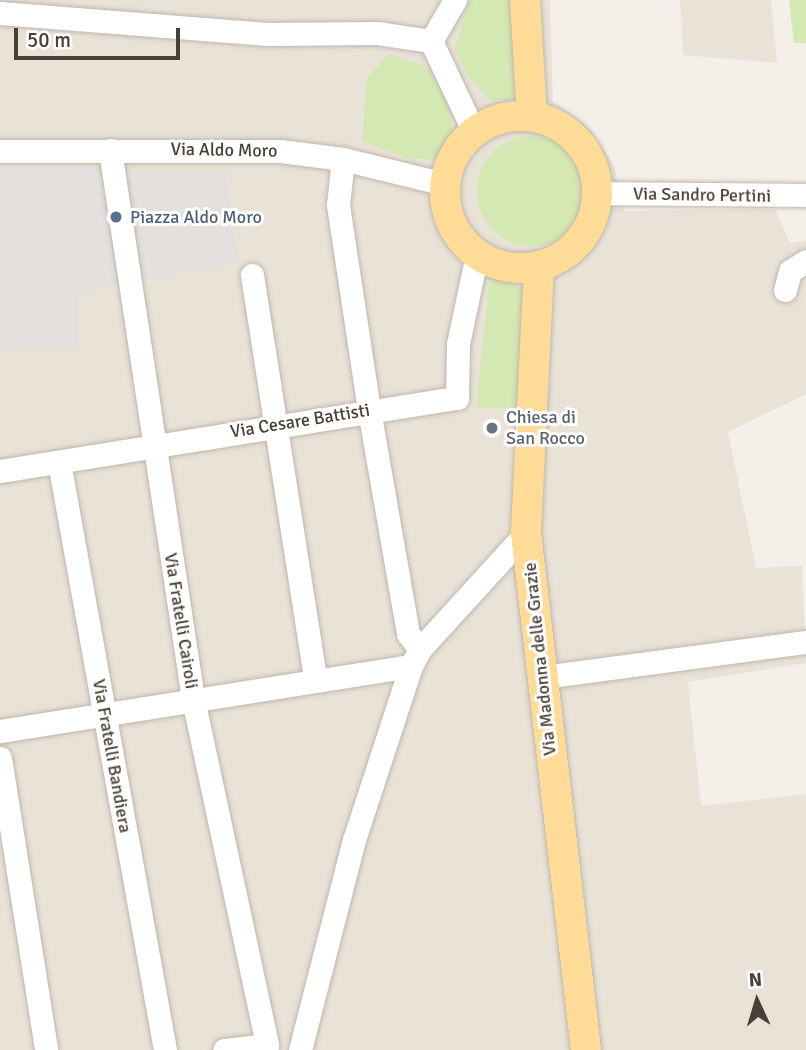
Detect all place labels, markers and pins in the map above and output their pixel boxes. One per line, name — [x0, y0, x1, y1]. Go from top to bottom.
place label: Piazza Aldo Moro — [130, 206, 262, 228]
marker: Piazza Aldo Moro — [108, 209, 124, 225]
place label: Chiesa di San Rocco — [506, 407, 585, 450]
marker: Chiesa di San Rocco — [484, 420, 500, 436]

